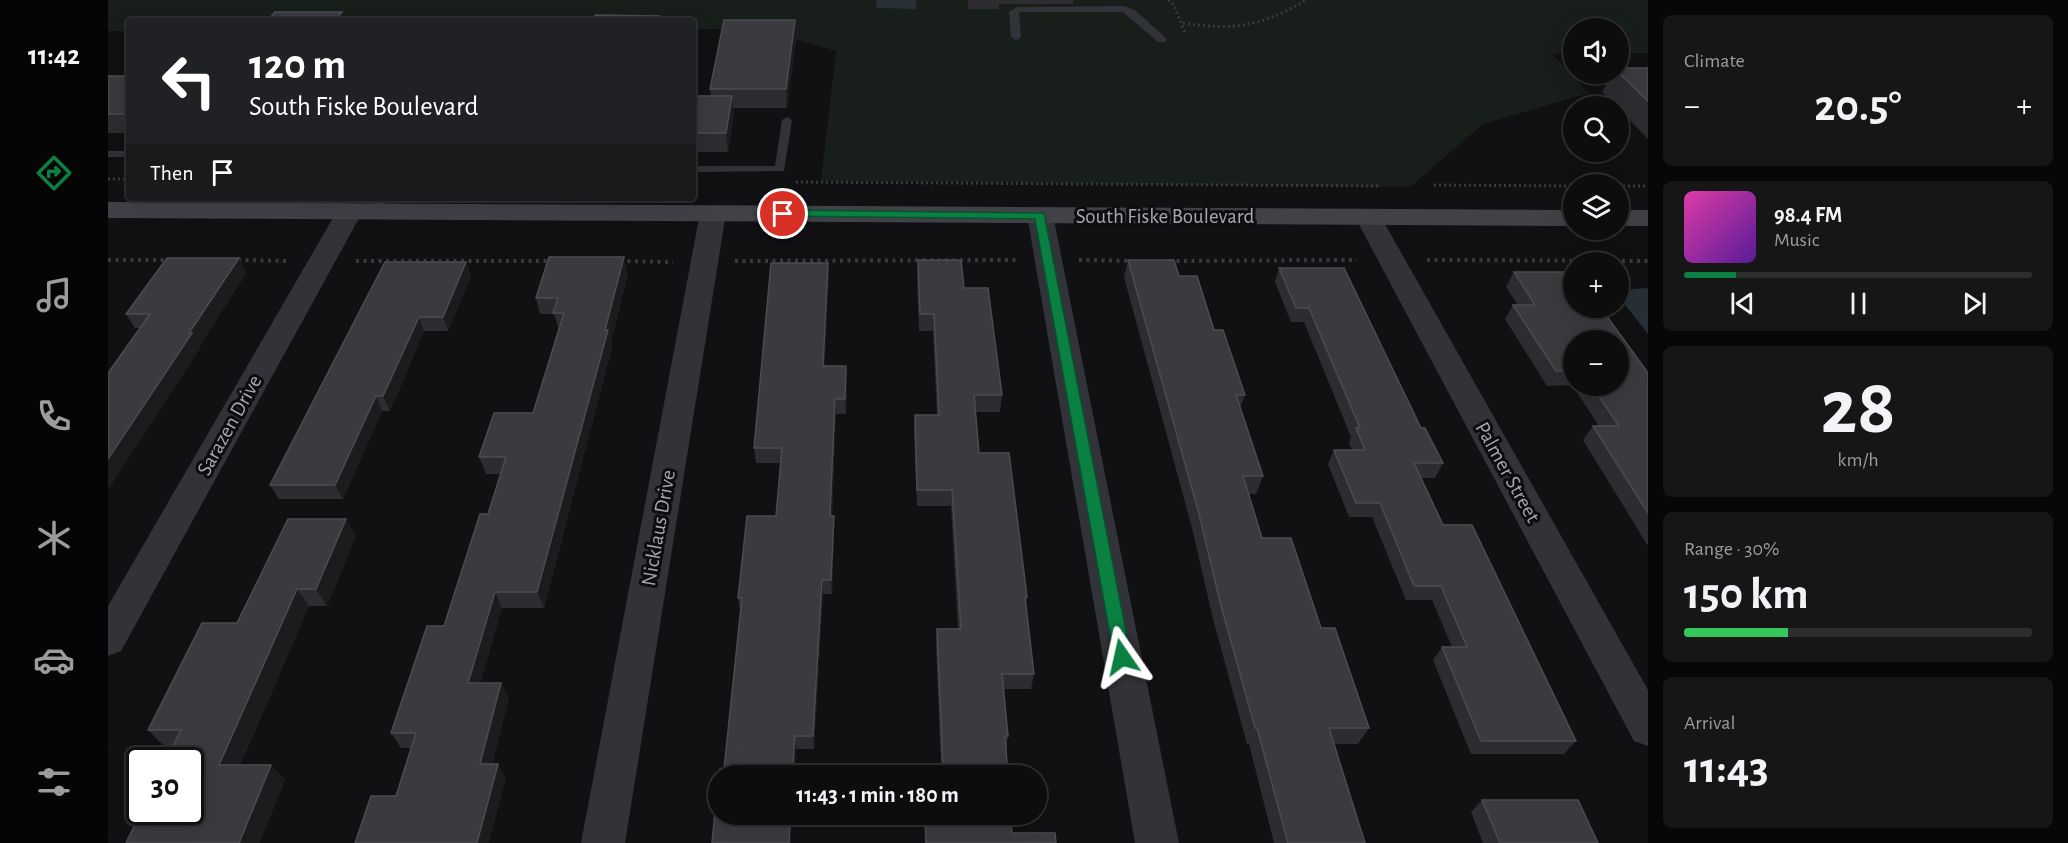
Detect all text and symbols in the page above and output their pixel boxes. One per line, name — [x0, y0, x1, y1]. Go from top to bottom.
map controls — [1563, 18, 1629, 396]
button: sound — [1563, 18, 1629, 84]
text: 11:42 — [28, 42, 80, 69]
icon: left — [150, 42, 228, 120]
text: 120 m — [249, 44, 346, 86]
text: Climate — [1684, 51, 1745, 71]
text: 20.5° — [1814, 84, 1902, 129]
text: − — [1684, 90, 1700, 123]
text: + — [2016, 90, 2032, 123]
text: South Fiske Boulevard — [249, 93, 479, 120]
button: search — [1563, 96, 1629, 162]
icon: directions — [33, 152, 75, 194]
icon: arrive — [206, 156, 239, 189]
text: Then — [150, 162, 194, 184]
button: layers — [1563, 174, 1629, 240]
pin — [757, 188, 808, 239]
icon: arrive — [766, 197, 799, 230]
text: 98.4 FM — [1774, 204, 1842, 226]
street label: South Fiske Boulevard — [1076, 206, 1254, 227]
text: Music — [1774, 230, 1820, 250]
button: + — [1563, 252, 1629, 318]
icon: music — [33, 274, 75, 316]
icon: previous — [1726, 287, 1759, 320]
icon: pause — [1842, 287, 1875, 320]
icon: next — [1958, 287, 1991, 320]
button: − — [1563, 330, 1629, 396]
text: 28 — [1820, 370, 1896, 448]
street label: Sarazen Drive — [193, 371, 266, 479]
icon: phone — [33, 395, 75, 437]
street label: Palmer Street — [1471, 418, 1544, 526]
text: km/h — [1837, 450, 1879, 470]
street label: Nicklaus Drive — [638, 468, 679, 588]
icon: climate — [33, 517, 75, 559]
text: Range · 30% — [1684, 539, 1779, 559]
text: 150 km — [1684, 572, 1808, 617]
position arrow — [1090, 625, 1154, 689]
icon: car — [33, 639, 75, 681]
text: Arrival — [1684, 713, 1735, 733]
text: 11:43 — [1684, 746, 1769, 791]
speed limit sign: 30 — [126, 747, 204, 825]
icon: filters — [33, 761, 75, 803]
text: 11:43 · 1 min · 180 m — [796, 784, 959, 806]

